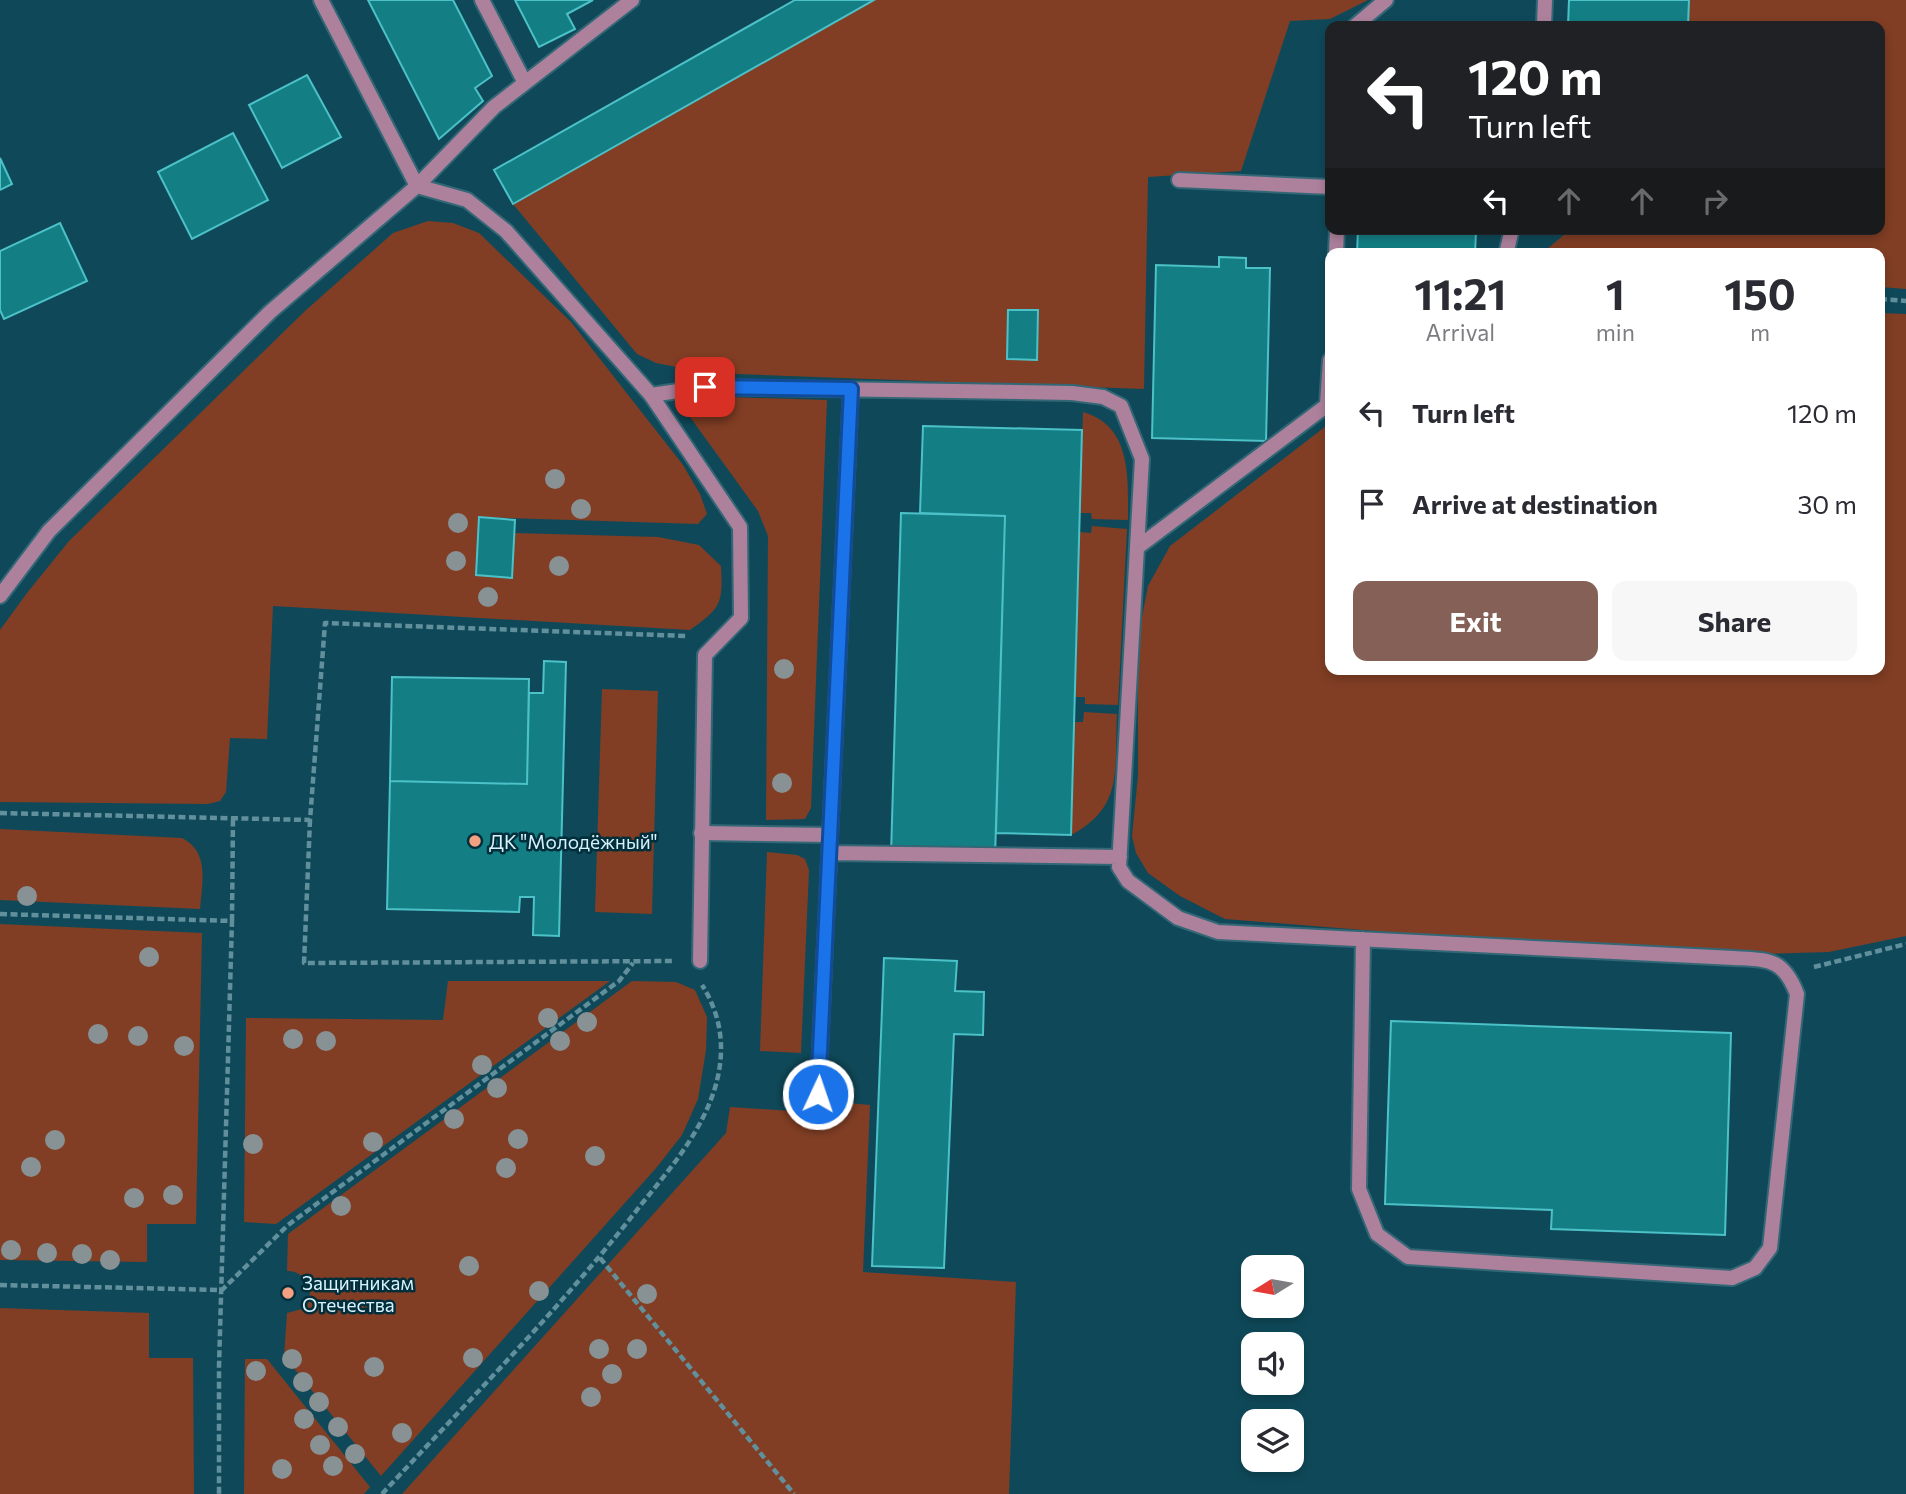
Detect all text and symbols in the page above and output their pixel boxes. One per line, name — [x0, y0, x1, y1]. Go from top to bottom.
text: 120 m — [1468, 45, 1602, 105]
icon: left — [1353, 49, 1444, 140]
text: Turn left — [1468, 105, 1592, 145]
icon: left — [1477, 182, 1515, 220]
icon: ahead — [1550, 182, 1588, 220]
icon: ahead — [1623, 182, 1661, 220]
icon: right — [1696, 182, 1734, 220]
text: 11:21 — [1414, 267, 1506, 319]
text: 1 — [1606, 267, 1625, 319]
text: 150 — [1724, 267, 1796, 319]
text: Arrival — [1426, 318, 1495, 346]
text: min — [1596, 318, 1635, 346]
text: m — [1750, 318, 1770, 346]
pin — [675, 357, 735, 417]
icon: arrive — [686, 368, 724, 406]
icon: left — [1353, 394, 1391, 432]
text: Turn left — [1412, 397, 1515, 428]
text: 120 m — [1787, 397, 1857, 428]
icon: arrive — [1353, 485, 1391, 523]
text: Arrive at destination — [1412, 488, 1658, 519]
text: 30 m — [1798, 488, 1857, 519]
button: Exit — [1353, 581, 1598, 661]
button: Share — [1612, 581, 1857, 661]
place label: ДК "Молодёжный" — [489, 830, 658, 853]
marker: ДК "Молодёжный" — [467, 833, 483, 849]
position arrow — [781, 1057, 855, 1131]
north arrow — [1241, 1255, 1304, 1318]
map controls — [1241, 1255, 1304, 1472]
place label: Защитникам Отечества — [302, 1271, 414, 1316]
marker: Защитникам Отечества — [280, 1285, 296, 1301]
button: sound — [1241, 1332, 1304, 1395]
button: layers — [1241, 1409, 1304, 1472]

